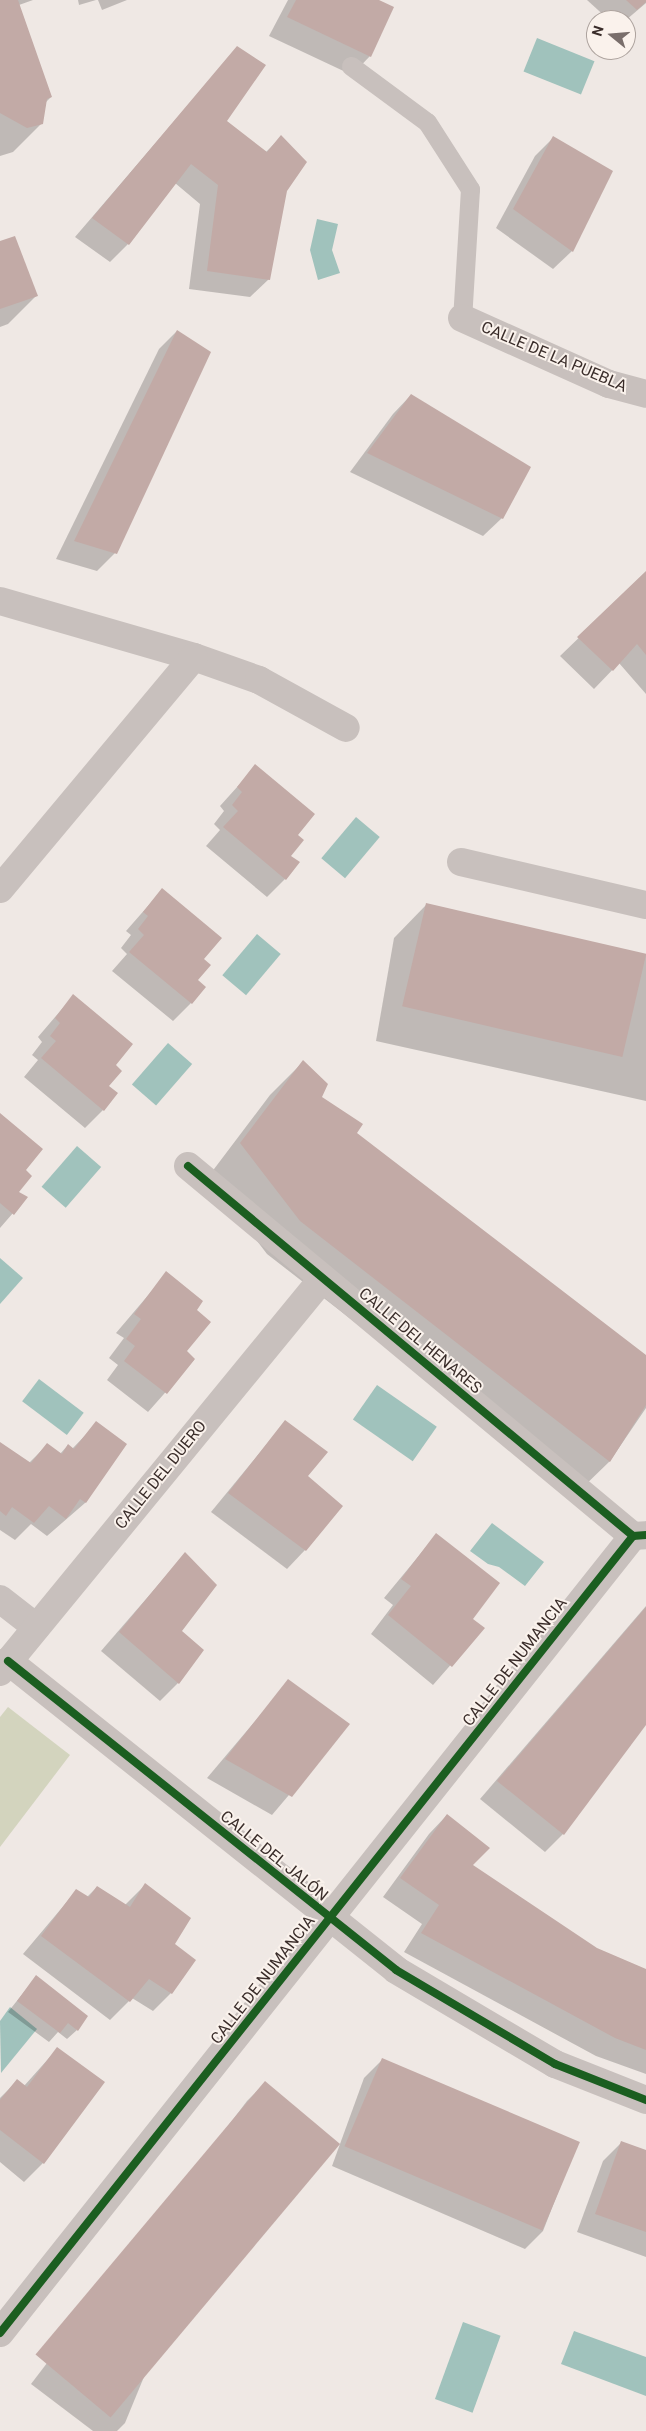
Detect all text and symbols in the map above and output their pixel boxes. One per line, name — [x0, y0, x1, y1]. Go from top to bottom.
north arrow — [586, 10, 636, 60]
text: N — [589, 24, 607, 38]
street label: CALLE DE LA PUEBLA — [478, 318, 630, 396]
street label: CALLE DEL HENARES — [355, 1284, 485, 1398]
street label: CALLE DEL DUERO — [111, 1417, 211, 1533]
street label: CALLE DE NUMANCIA — [459, 1594, 571, 1730]
street label: CALLE DEL JALÓN — [216, 1807, 332, 1905]
street label: CALLE DE NUMANCIA — [207, 1912, 319, 2048]

